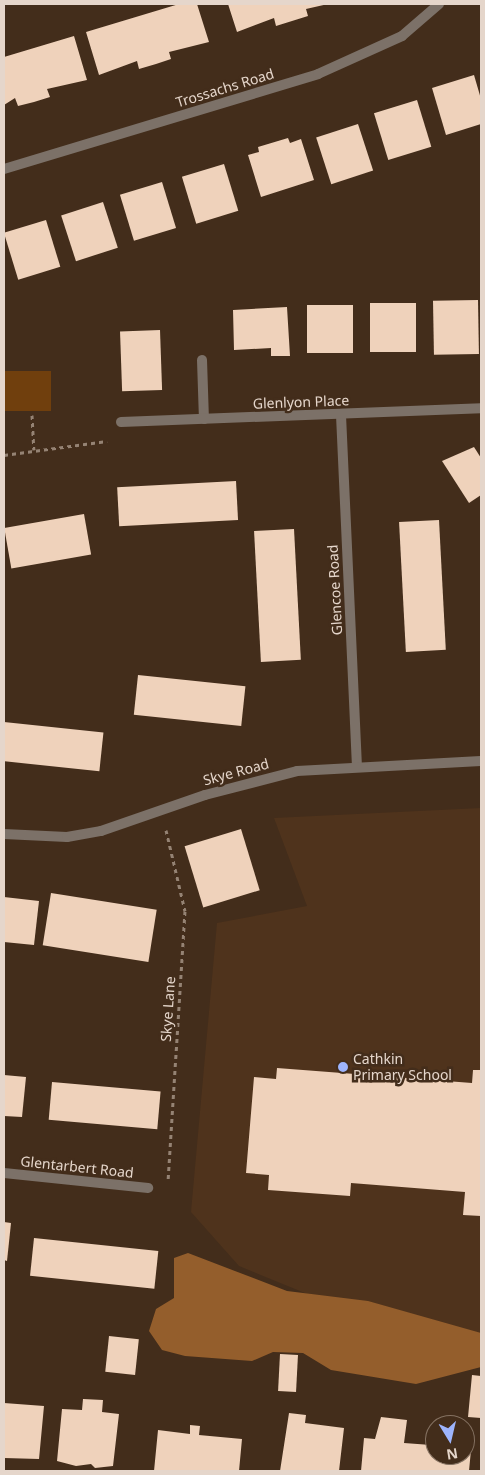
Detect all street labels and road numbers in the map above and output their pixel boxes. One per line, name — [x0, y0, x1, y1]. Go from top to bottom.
street label: Trossachs Road — [174, 65, 276, 111]
street label: Glenlyon Place — [253, 392, 349, 412]
street label: Glencoe Road — [324, 544, 346, 636]
street label: Skye Road — [201, 755, 271, 789]
street label: Skye Lane — [157, 976, 179, 1042]
street label: Glentarbert Road — [20, 1153, 134, 1181]

